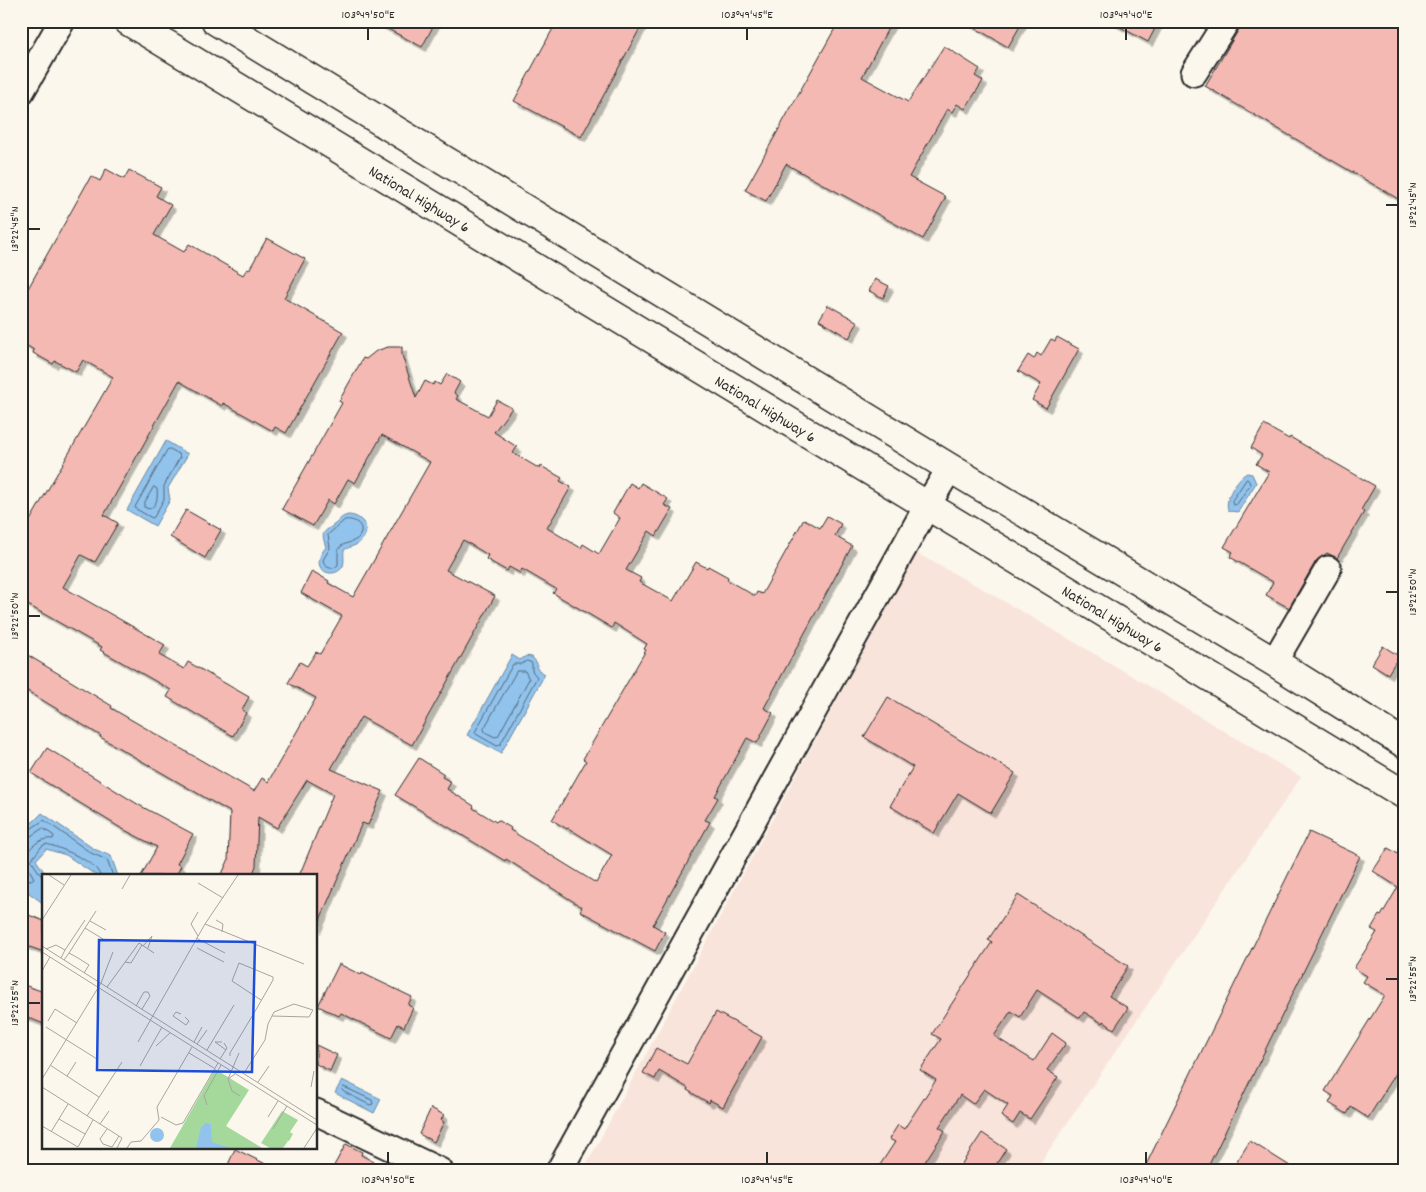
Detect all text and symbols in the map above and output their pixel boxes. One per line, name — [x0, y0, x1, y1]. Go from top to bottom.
text: 103°49'50"E — [341, 7, 395, 24]
text: 103°49'45"E — [721, 7, 773, 24]
text: 103°49'40"E — [1100, 7, 1153, 24]
street label: National Highway 6 — [364, 161, 474, 240]
text: 13°22'45"N — [1405, 182, 1422, 228]
text: 13°22'45"N — [7, 206, 24, 252]
street label: National Highway 6 — [710, 371, 820, 450]
text: 13°22'50"N — [1405, 568, 1422, 615]
street label: National Highway 6 — [1057, 581, 1167, 660]
text: 13°22'50"N — [7, 592, 24, 639]
inset map — [42, 874, 318, 1150]
text: 13°22'55"N — [1405, 956, 1422, 1002]
text: 13°22'55"N — [7, 980, 24, 1026]
text: 103°49'50"E — [361, 1172, 415, 1189]
text: 103°49'45"E — [741, 1172, 793, 1189]
text: 103°49'40"E — [1120, 1172, 1173, 1189]

